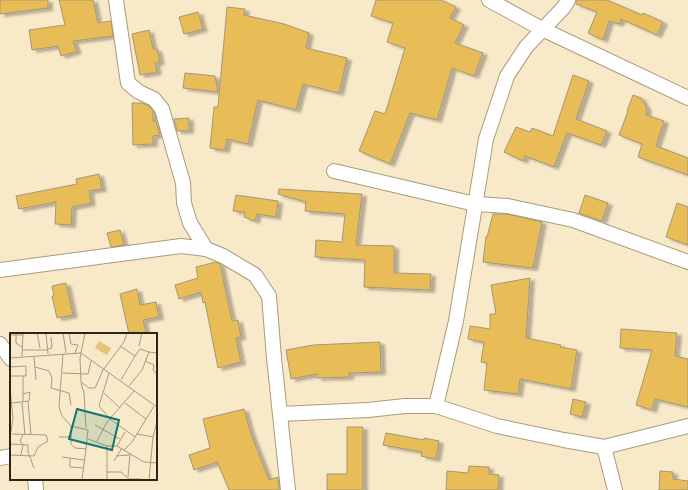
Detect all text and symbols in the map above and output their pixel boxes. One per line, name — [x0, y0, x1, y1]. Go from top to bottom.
inset map — [10, 333, 157, 480]

